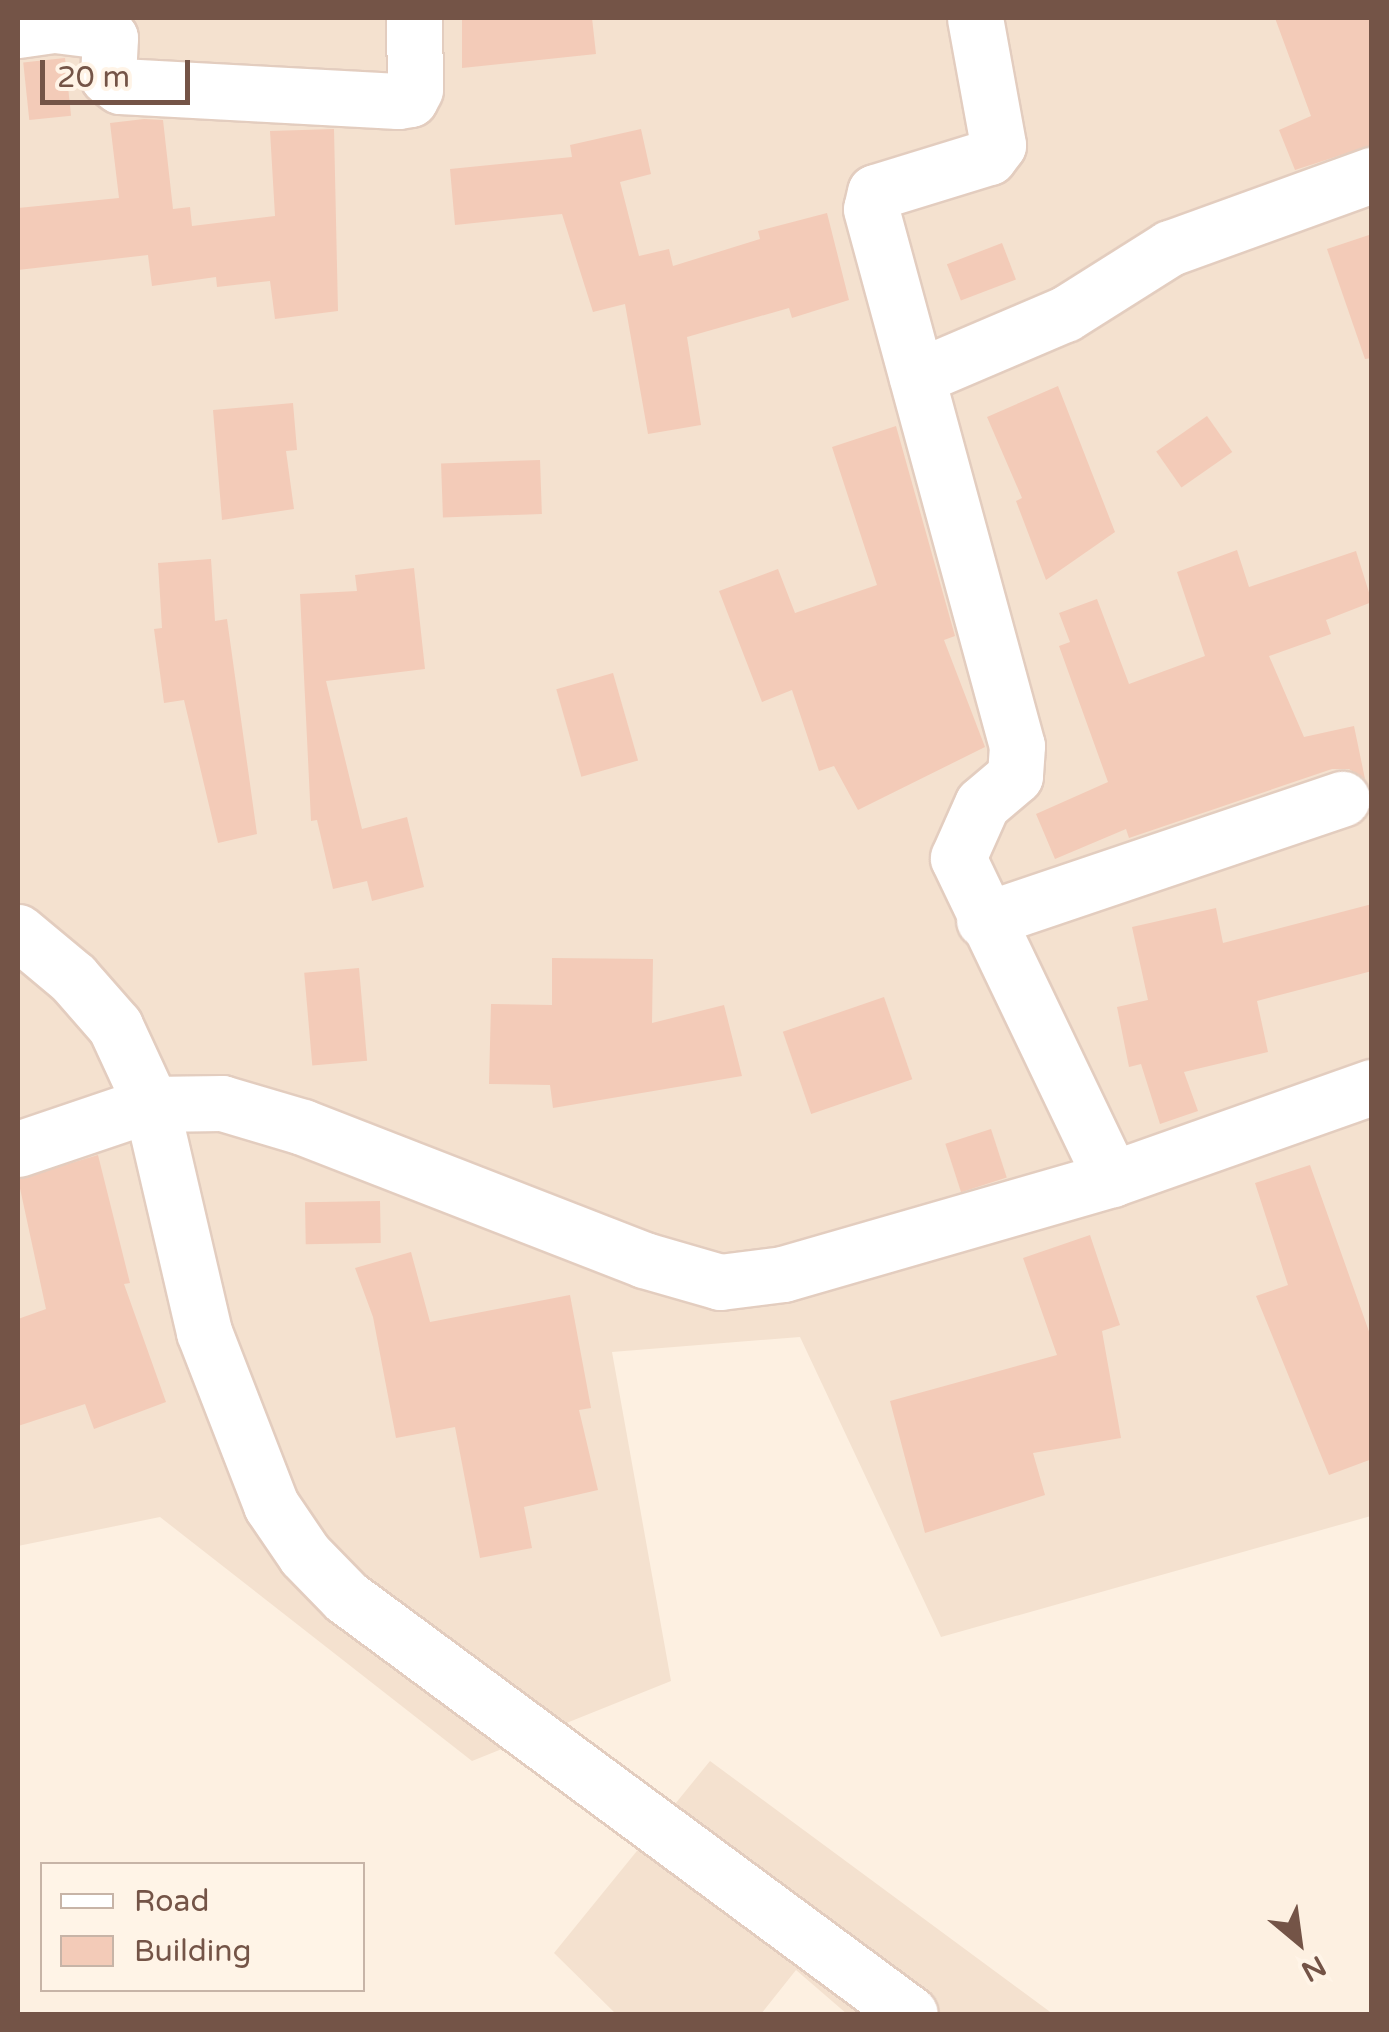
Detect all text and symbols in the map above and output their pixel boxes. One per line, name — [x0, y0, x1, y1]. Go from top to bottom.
scale bar — [45, 40, 195, 102]
text: 20 m — [57, 59, 130, 96]
legend — [40, 1862, 365, 1992]
text: Road — [134, 1883, 209, 1920]
north arrow — [1249, 1892, 1349, 1992]
text: Building — [134, 1933, 251, 1970]
text: N — [1295, 1948, 1332, 1989]

